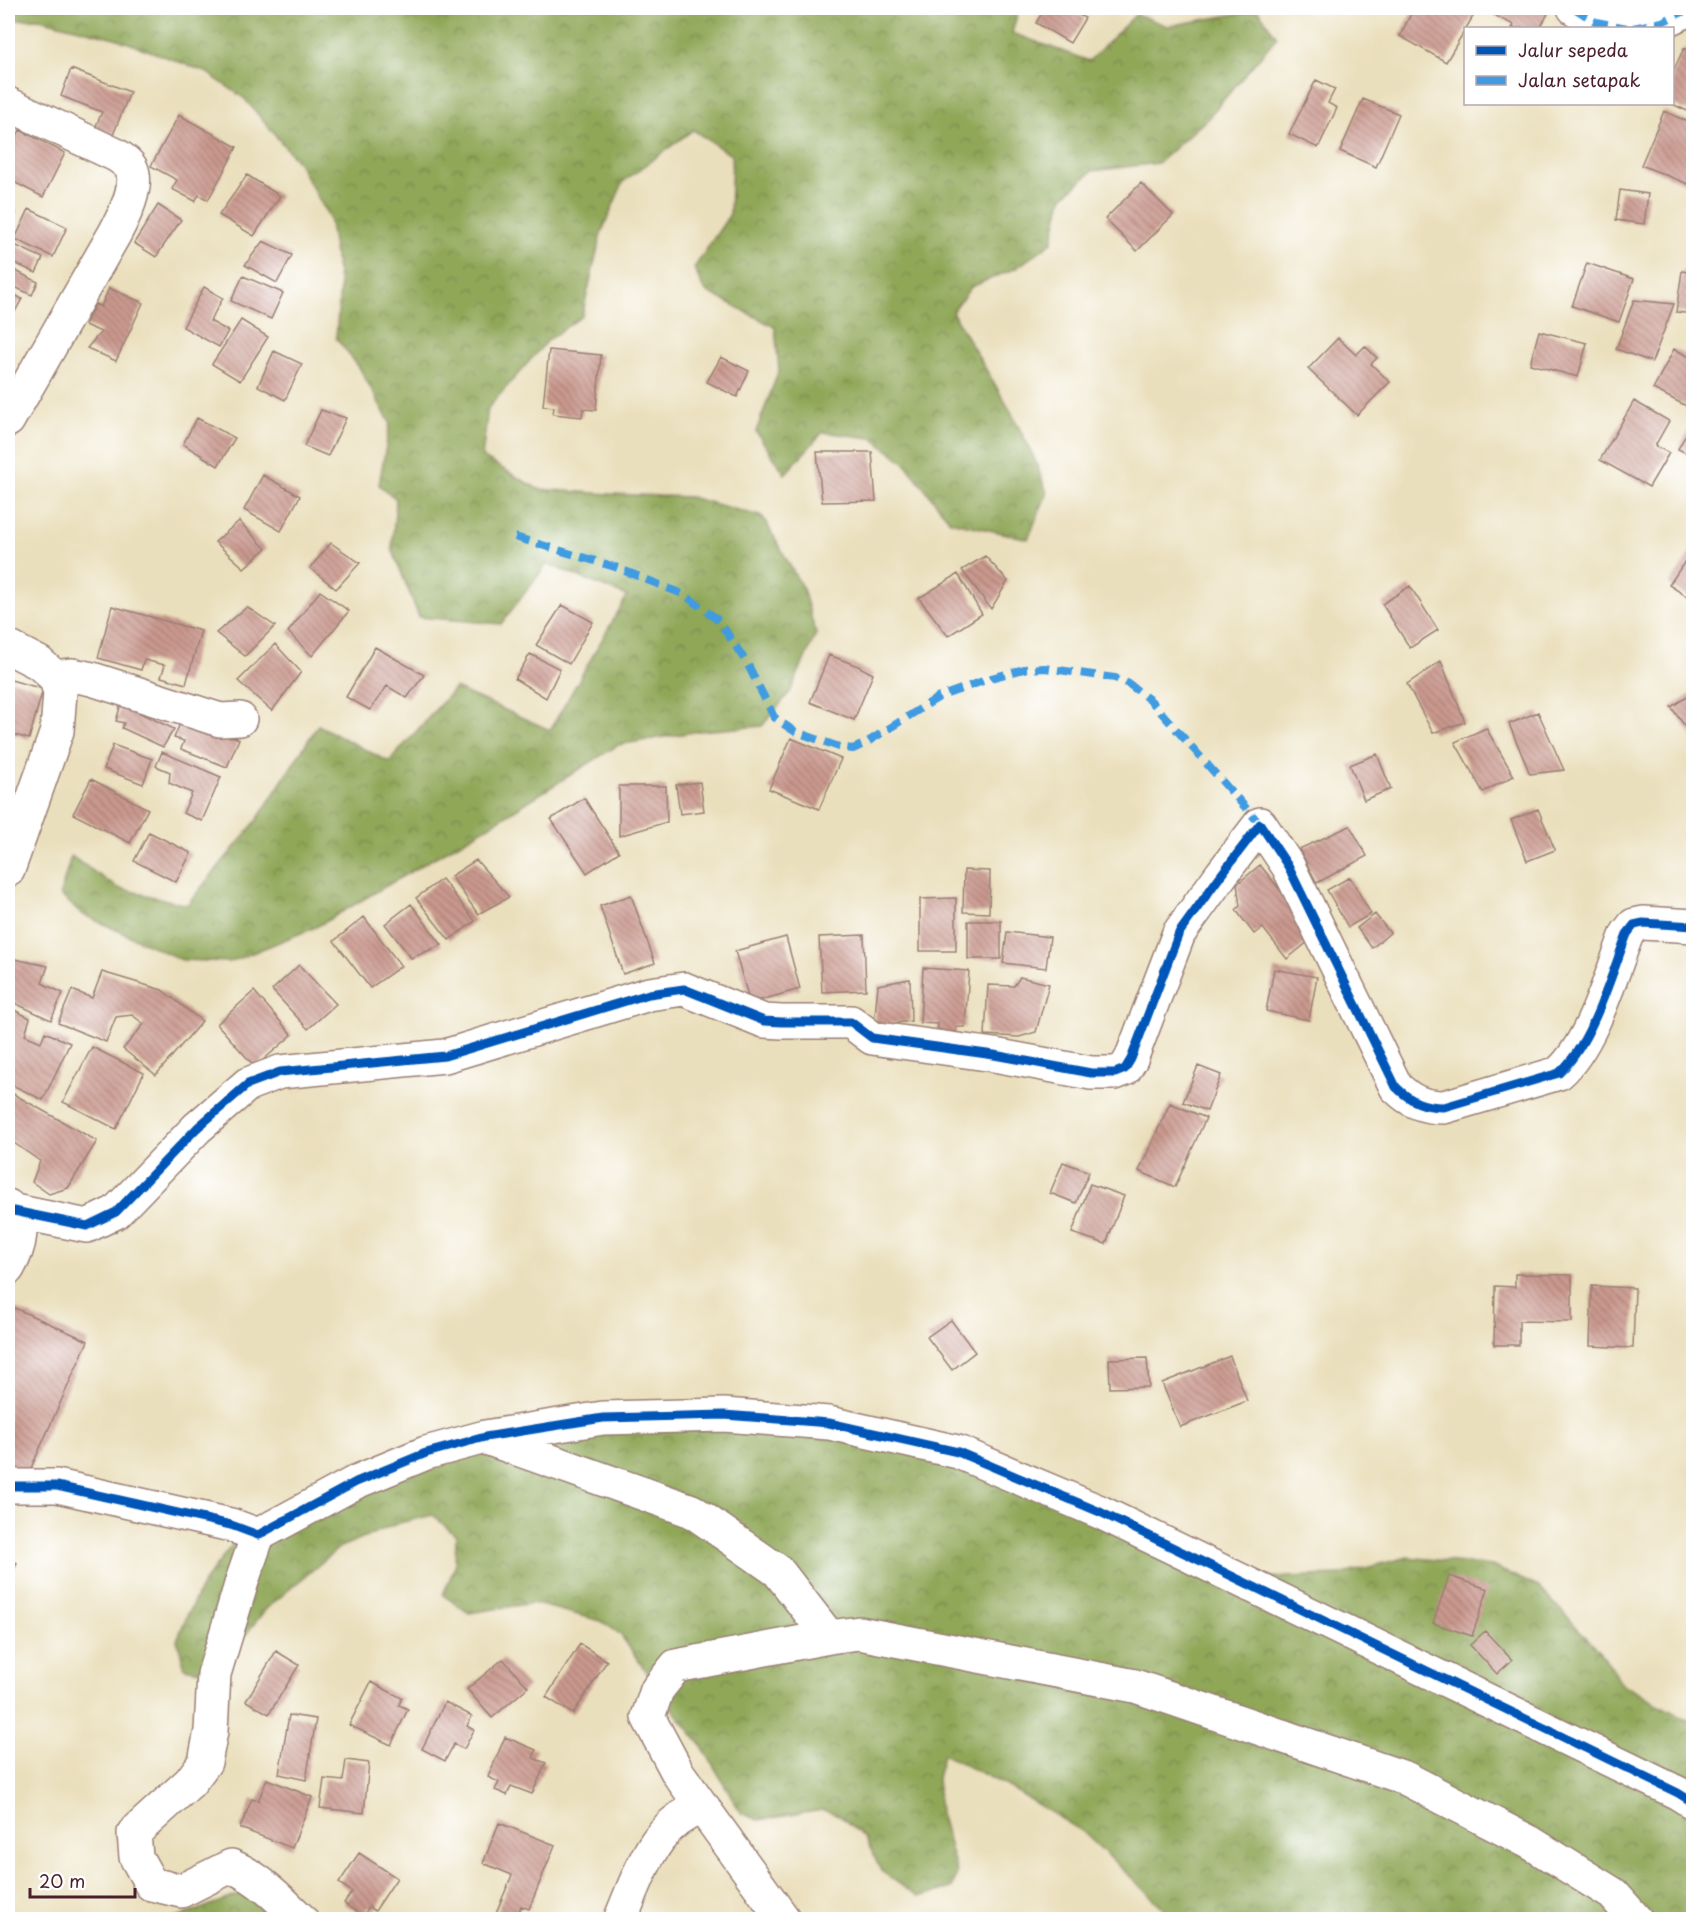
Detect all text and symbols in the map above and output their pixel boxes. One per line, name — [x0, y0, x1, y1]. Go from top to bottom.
legend — [1464, 27, 1674, 105]
text: Jalur sepeda — [1518, 36, 1628, 63]
text: Jalan setapak — [1518, 66, 1640, 93]
scale bar — [30, 1861, 135, 1899]
text: 20 m — [39, 1867, 85, 1894]

